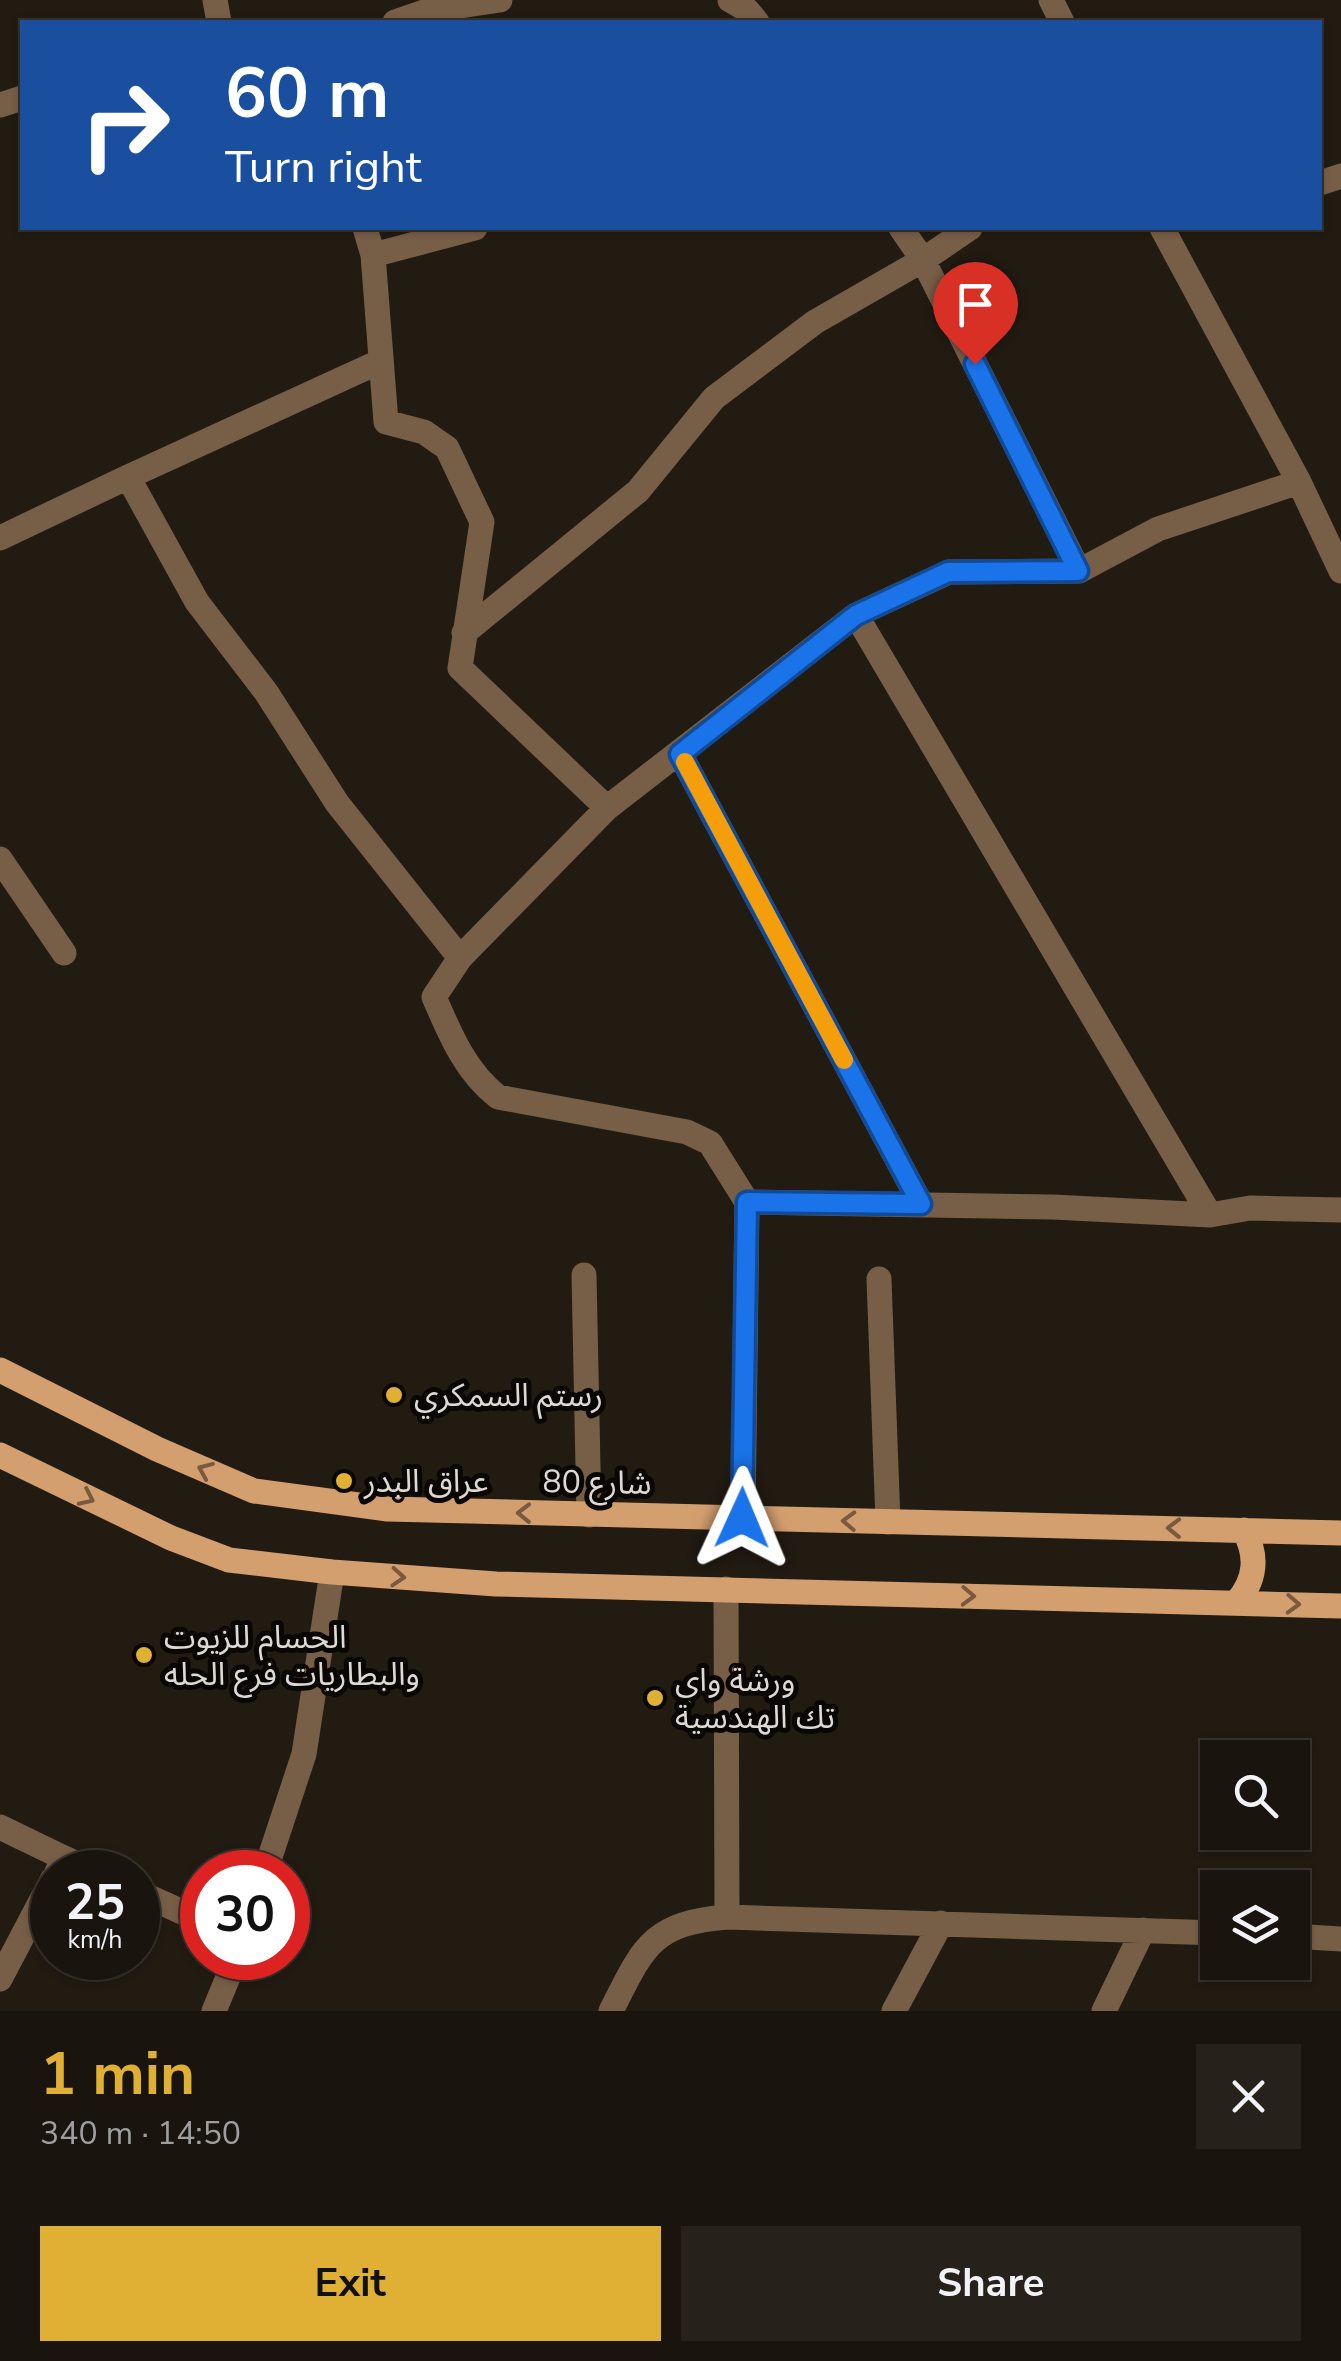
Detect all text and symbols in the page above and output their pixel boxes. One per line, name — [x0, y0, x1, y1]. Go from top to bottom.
text: 60 m — [225, 46, 389, 142]
icon: right — [60, 60, 190, 190]
text: Turn right — [225, 137, 422, 198]
pin — [933, 262, 1018, 365]
icon: arrive — [948, 277, 1003, 332]
place label: رستم السمكري — [414, 1374, 603, 1419]
marker: رستم السمكري — [383, 1384, 405, 1406]
place label: عراق البدر — [363, 1460, 488, 1503]
street label: شارع 80 — [542, 1460, 652, 1507]
one-way arrow — [197, 1462, 215, 1482]
position arrow — [690, 1466, 794, 1570]
marker: عراق البدر — [333, 1470, 355, 1492]
one-way arrow — [77, 1485, 95, 1505]
one-way arrow — [515, 1502, 531, 1523]
one-way arrow — [840, 1511, 856, 1532]
one-way arrow — [1165, 1517, 1181, 1538]
one-way arrow — [391, 1566, 407, 1587]
one-way arrow — [960, 1585, 976, 1606]
one-way arrow — [1285, 1594, 1301, 1615]
place label: الحسام للزيوت والبطاريات فرع الحله — [164, 1616, 420, 1698]
marker: الحسام للزيوت والبطاريات فرع الحله — [133, 1644, 155, 1666]
place label: ورشة واي تك الهندسية — [675, 1659, 835, 1739]
marker: ورشة واي تك الهندسية — [644, 1687, 666, 1709]
map controls — [1200, 1740, 1310, 1980]
button: search — [1200, 1740, 1310, 1850]
speed limit sign: 30 — [180, 1850, 310, 1980]
text: 25 — [65, 1868, 125, 1937]
button: layers — [1200, 1870, 1310, 1980]
text: km/h — [67, 1923, 123, 1957]
text: 1 min — [40, 2033, 195, 2115]
button: close — [1196, 2044, 1301, 2149]
text: 340 m · 14:50 — [40, 2112, 241, 2155]
button: Exit — [40, 2226, 661, 2341]
button: Share — [681, 2226, 1301, 2341]

